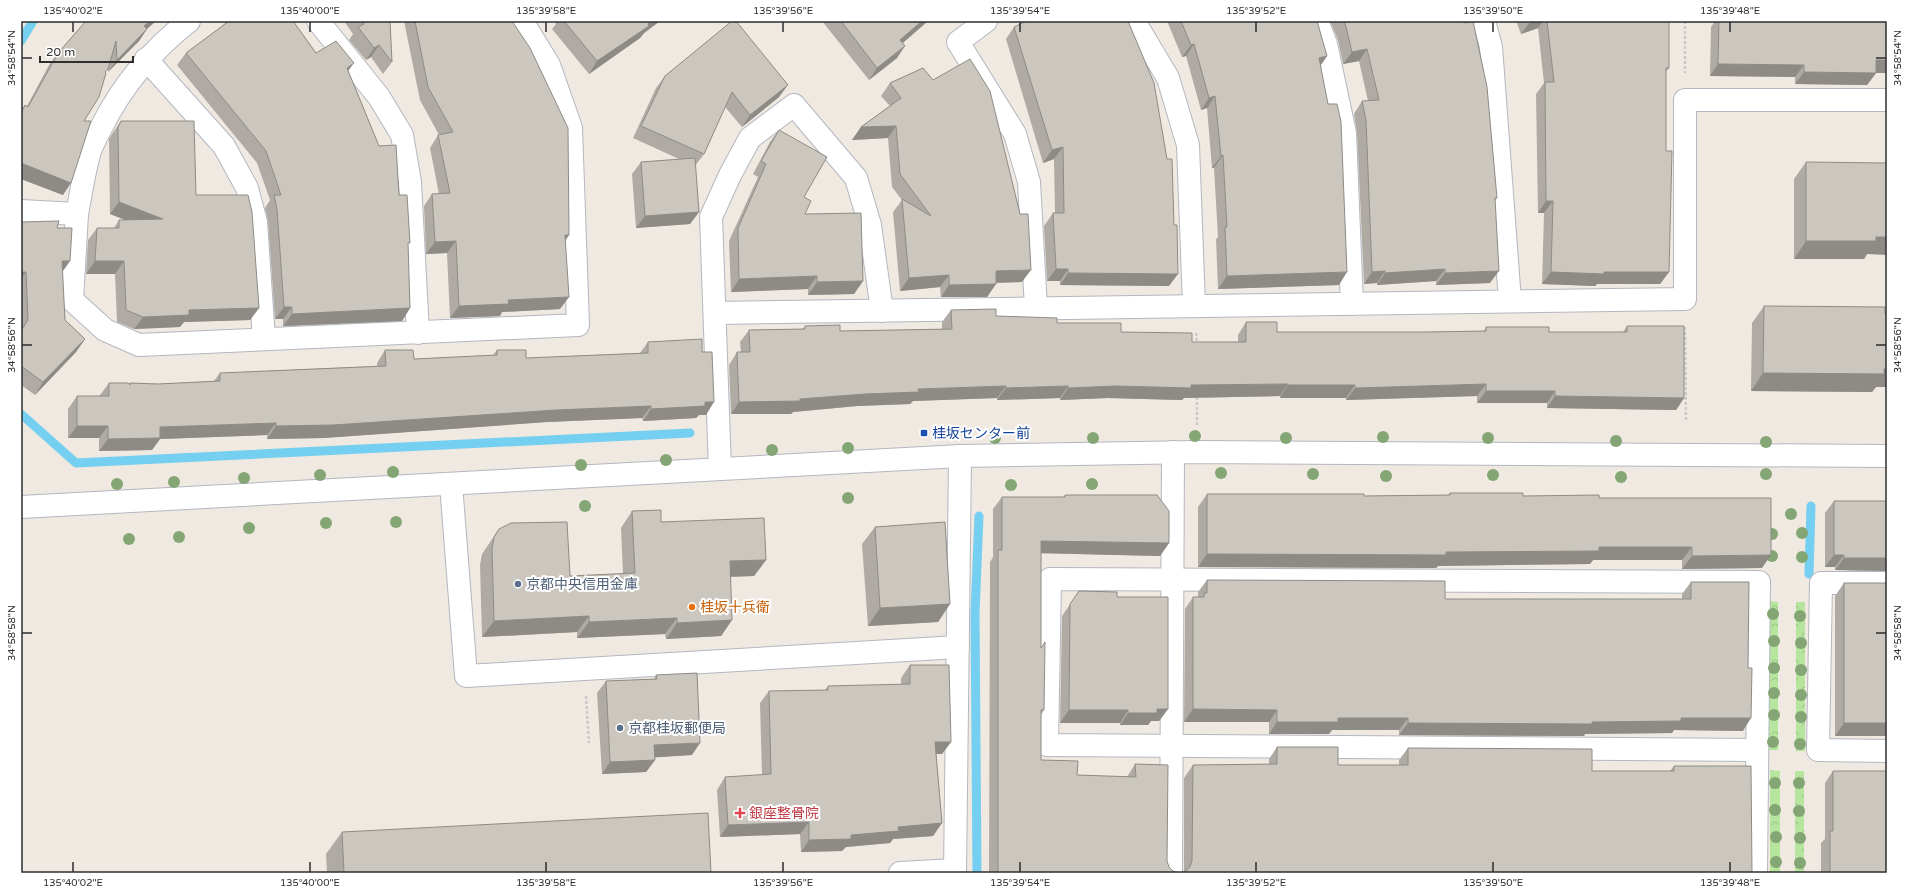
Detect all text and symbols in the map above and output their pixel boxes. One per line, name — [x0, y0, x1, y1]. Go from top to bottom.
text: 135°40'02"E — [43, 5, 103, 17]
text: 135°40'00"E — [280, 5, 340, 17]
text: 135°39'58"E — [516, 5, 576, 17]
text: 135°39'56"E — [753, 5, 813, 17]
text: 135°39'54"E — [990, 5, 1050, 17]
text: 135°39'52"E — [1226, 5, 1286, 17]
text: 135°39'50"E — [1463, 5, 1523, 17]
text: 135°39'48"E — [1700, 5, 1760, 17]
text: 34°58'54"N — [6, 30, 18, 86]
text: 34°58'54"N — [1892, 30, 1904, 86]
scale bar — [40, 38, 133, 64]
text: 20 m — [46, 45, 75, 59]
text: 34°58'56"N — [6, 317, 18, 373]
text: 34°58'56"N — [1892, 317, 1904, 373]
place label: 桂坂センター前 — [932, 425, 1030, 442]
marker: 桂坂センター前 — [919, 428, 929, 438]
place label: 京都中央信用金庫 — [526, 576, 638, 593]
marker: 京都中央信用金庫 — [513, 579, 523, 589]
place label: 桂坂十兵衛 — [700, 599, 770, 616]
marker: 桂坂十兵衛 — [687, 602, 697, 612]
text: 34°58'58"N — [6, 605, 18, 661]
text: 34°58'58"N — [1892, 605, 1904, 661]
place label: 京都桂坂郵便局 — [628, 720, 726, 737]
marker: 京都桂坂郵便局 — [615, 723, 625, 733]
place label: 銀座整骨院 — [749, 805, 819, 822]
marker: 銀座整骨院 — [734, 807, 746, 819]
text: 135°40'02"E — [43, 877, 103, 889]
text: 135°40'00"E — [280, 877, 340, 889]
text: 135°39'58"E — [516, 877, 576, 889]
text: 135°39'56"E — [753, 877, 813, 889]
text: 135°39'54"E — [990, 877, 1050, 889]
text: 135°39'52"E — [1226, 877, 1286, 889]
text: 135°39'50"E — [1463, 877, 1523, 889]
text: 135°39'48"E — [1700, 877, 1760, 889]

